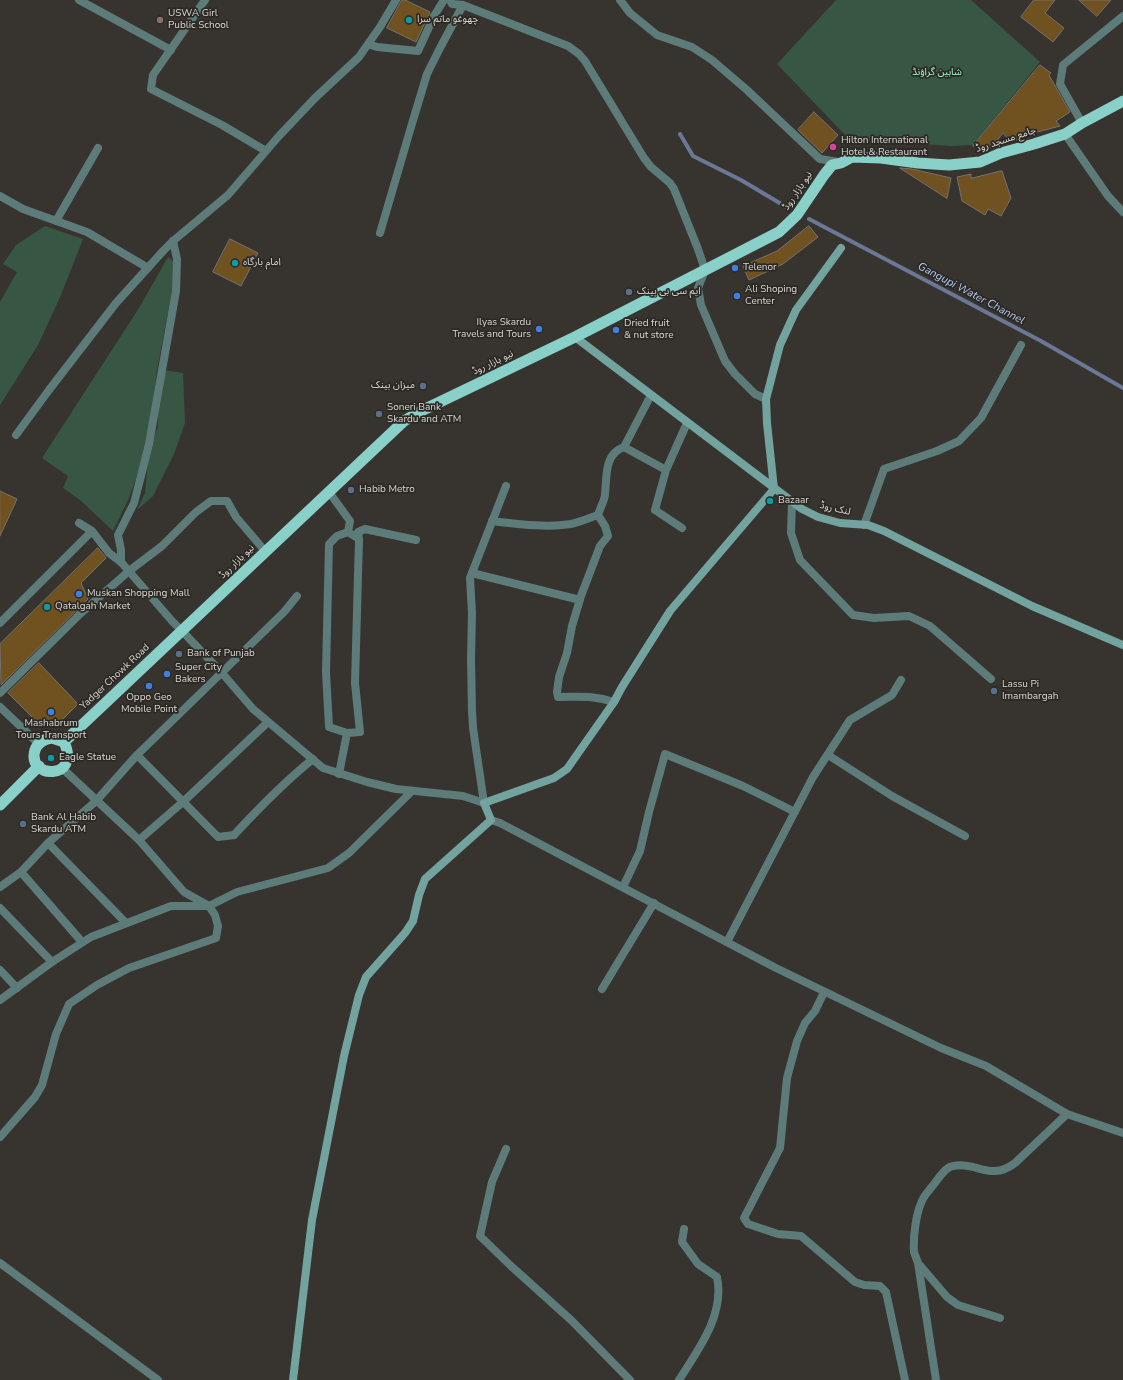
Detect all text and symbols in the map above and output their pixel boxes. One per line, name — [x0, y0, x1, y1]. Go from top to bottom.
place label: USWA Girl Public School — [168, 8, 229, 32]
place label: چھوغو ماتم سرا — [417, 14, 478, 26]
marker: USWA Girl Public School — [155, 15, 165, 25]
marker: چھوغو ماتم سرا — [404, 15, 414, 25]
park label: شاہین گراؤنڈ — [912, 67, 962, 79]
street label: جامع مسجد روڈ — [974, 125, 1038, 155]
place label: Hilton International Hotel & Restaurant — [841, 135, 928, 158]
marker: Hilton International Hotel & Restaurant — [828, 142, 838, 152]
street label: نیو بازار روڈ — [781, 169, 815, 213]
place label: امام بارگاہ — [243, 257, 281, 269]
marker: امام بارگاہ — [230, 258, 240, 268]
water label: Gangupi Water Channel — [915, 260, 1027, 328]
place label: Telenor — [743, 262, 777, 274]
marker: Telenor — [730, 263, 740, 273]
place label: Ali Shoping Center — [745, 284, 797, 308]
place label: ایم سی بی بینک — [637, 286, 701, 298]
marker: ایم سی بی بینک — [624, 287, 634, 297]
marker: Ali Shoping Center — [732, 291, 742, 301]
place label: Ilyas Skardu Travels and Tours — [452, 317, 531, 340]
place label: Dried fruit & nut store — [624, 318, 673, 342]
marker: Ilyas Skardu Travels and Tours — [534, 324, 544, 334]
marker: Dried fruit & nut store — [611, 325, 621, 335]
street label: نیو بازار روڈ — [470, 348, 516, 378]
place label: میزان بینک — [371, 380, 415, 392]
marker: میزان بینک — [418, 381, 428, 391]
place label: Soneri Bank Skardu and ATM — [387, 402, 461, 426]
marker: Soneri Bank Skardu and ATM — [374, 409, 384, 419]
place label: Habib Metro — [359, 484, 415, 496]
marker: Habib Metro — [346, 485, 356, 495]
place label: Bazaar — [778, 495, 809, 507]
marker: Bazaar — [765, 496, 775, 506]
street label: لنک روڈ — [818, 500, 852, 518]
street label: نیو بازار روڈ — [217, 542, 257, 582]
place label: Muskan Shopping Mall — [87, 588, 190, 600]
marker: Muskan Shopping Mall — [74, 589, 84, 599]
place label: Qatalgah Market — [55, 601, 130, 613]
marker: Qatalgah Market — [42, 602, 52, 612]
street label: Yadger Chowk Road — [78, 642, 152, 712]
place label: Bank of Punjab — [187, 648, 255, 660]
marker: Bank of Punjab — [174, 649, 184, 659]
place label: Super City Bakers — [175, 662, 222, 686]
marker: Super City Bakers — [162, 669, 172, 679]
place label: Lassu Pi Imambargah — [1002, 679, 1058, 702]
marker: Oppo Geo Mobile Point — [144, 681, 154, 691]
marker: Lassu Pi Imambargah — [989, 686, 999, 696]
place label: Oppo Geo Mobile Point — [121, 692, 177, 716]
marker: Mashabrum Tours Transport — [46, 707, 56, 717]
place label: Mashabrum Tours Transport — [16, 718, 86, 742]
place label: Eagle Statue — [59, 752, 116, 764]
marker: Eagle Statue — [46, 753, 56, 763]
place label: Bank Al Habib Skardu ATM — [31, 812, 96, 836]
marker: Bank Al Habib Skardu ATM — [18, 819, 28, 829]

